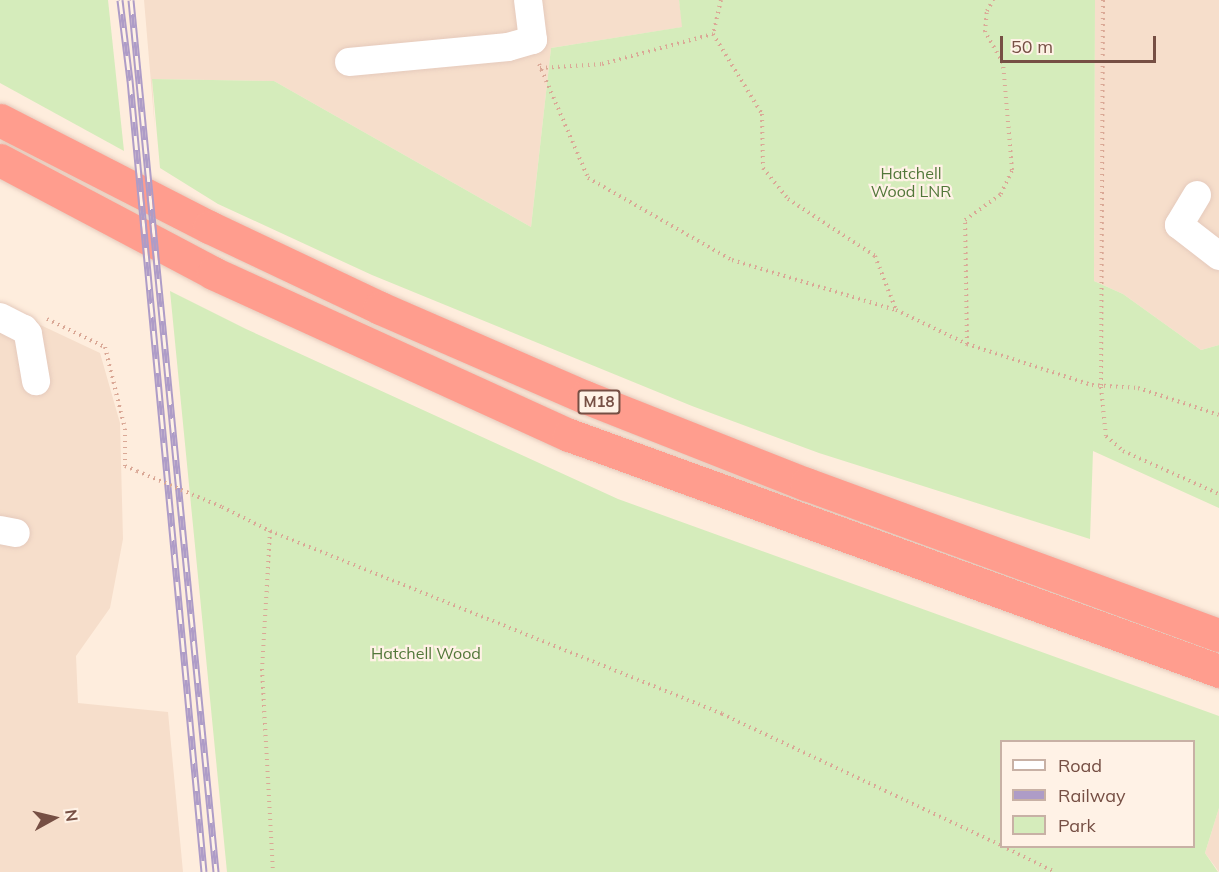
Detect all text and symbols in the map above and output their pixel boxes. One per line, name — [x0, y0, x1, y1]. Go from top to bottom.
scale bar — [1003, 24, 1159, 62]
text: 50 m — [1011, 35, 1053, 58]
park label: Hatchell Wood LNR — [871, 163, 951, 201]
road number: M18 — [576, 390, 622, 414]
park label: Hatchell Wood — [371, 643, 481, 663]
legend — [1000, 740, 1195, 848]
text: Road — [1058, 754, 1102, 777]
text: Railway — [1058, 784, 1126, 807]
north arrow — [24, 788, 84, 848]
text: N — [61, 808, 83, 823]
text: Park — [1058, 814, 1096, 837]

